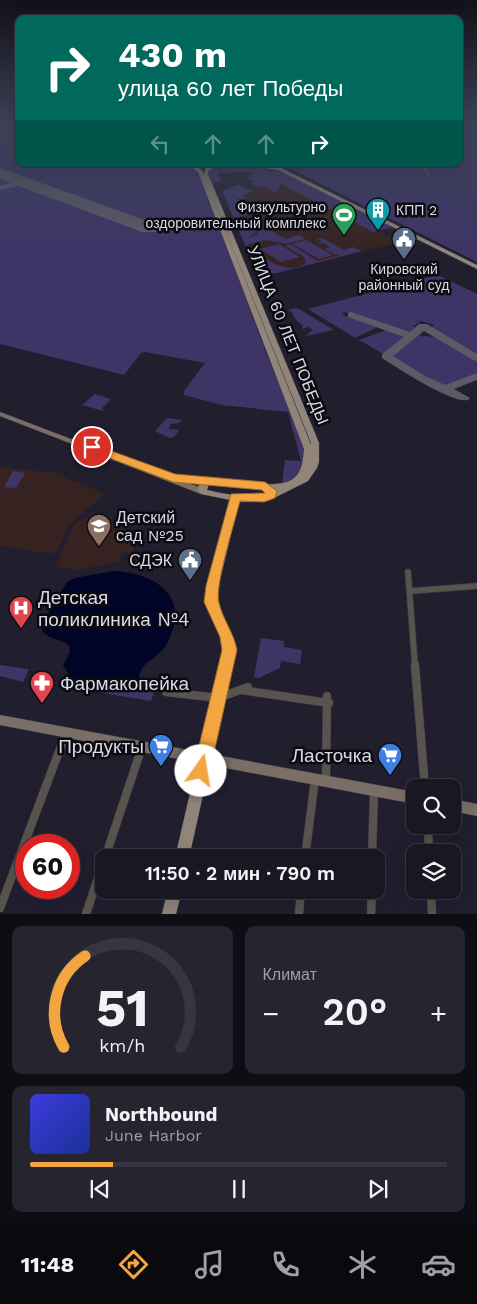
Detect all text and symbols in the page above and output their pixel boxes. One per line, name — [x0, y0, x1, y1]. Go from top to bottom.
text: 430 m — [118, 34, 227, 76]
icon: right — [35, 35, 100, 100]
text: улица 60 лет Победы — [118, 76, 343, 101]
icon: left — [146, 130, 174, 158]
icon: ahead — [199, 130, 227, 158]
icon: ahead — [252, 130, 280, 158]
icon: right — [305, 130, 333, 158]
building icon: КПП 2 — [365, 197, 391, 231]
place label: Физкультурно оздоровительный комплекс — [146, 199, 326, 231]
sports icon: Физкультурно оздоровительный комплекс — [331, 202, 357, 236]
place label: КПП 2 — [396, 202, 437, 218]
public building icon: Кировский районный суд — [391, 226, 417, 260]
street label: УЛИЦА 60 ЛЕТ ПОБЕДЫ — [243, 243, 333, 427]
place label: Кировский районный суд — [358, 261, 450, 293]
pin — [71, 426, 113, 468]
icon: arrive — [78, 433, 106, 461]
place label: Детский сад №25 — [116, 508, 184, 545]
school or university icon: Детский сад №25 — [86, 513, 112, 547]
public building icon: СДЭК — [177, 547, 203, 581]
place label: СДЭК — [129, 551, 173, 570]
place label: Детская поликлиника №4 — [38, 586, 190, 631]
hospital icon: Детская поликлиника №4 — [8, 595, 34, 629]
pharmacy icon: Фармакопейка — [29, 670, 55, 704]
place label: Фармакопейка — [60, 672, 189, 695]
supermarket icon: Продукты — [148, 733, 174, 767]
place label: Продукты — [58, 735, 144, 758]
supermarket icon: Ласточка — [377, 742, 403, 776]
position arrow — [174, 744, 226, 796]
place label: Ласточка — [292, 744, 372, 767]
map controls — [406, 779, 461, 899]
button: search — [406, 779, 461, 834]
speed limit sign: 60 — [15, 834, 80, 899]
button: layers — [406, 844, 461, 899]
text: 11:50 · 2 мин · 790 m — [145, 862, 335, 885]
text: Климат — [263, 965, 317, 984]
text: 51 — [96, 978, 149, 1039]
text: 20° — [322, 990, 387, 1034]
text: − — [263, 997, 279, 1030]
text: + — [430, 997, 447, 1030]
text: km/h — [99, 1035, 145, 1056]
text: Northbound — [105, 1103, 217, 1126]
text: June Harbor — [105, 1126, 202, 1145]
icon: previous — [86, 1175, 114, 1203]
icon: pause — [225, 1175, 253, 1203]
icon: next — [364, 1175, 392, 1203]
icon: directions — [116, 1247, 151, 1282]
icon: music — [192, 1247, 227, 1282]
icon: phone — [268, 1247, 303, 1282]
icon: climate — [345, 1247, 380, 1282]
icon: car — [421, 1247, 456, 1282]
text: 11:48 — [21, 1252, 74, 1277]

